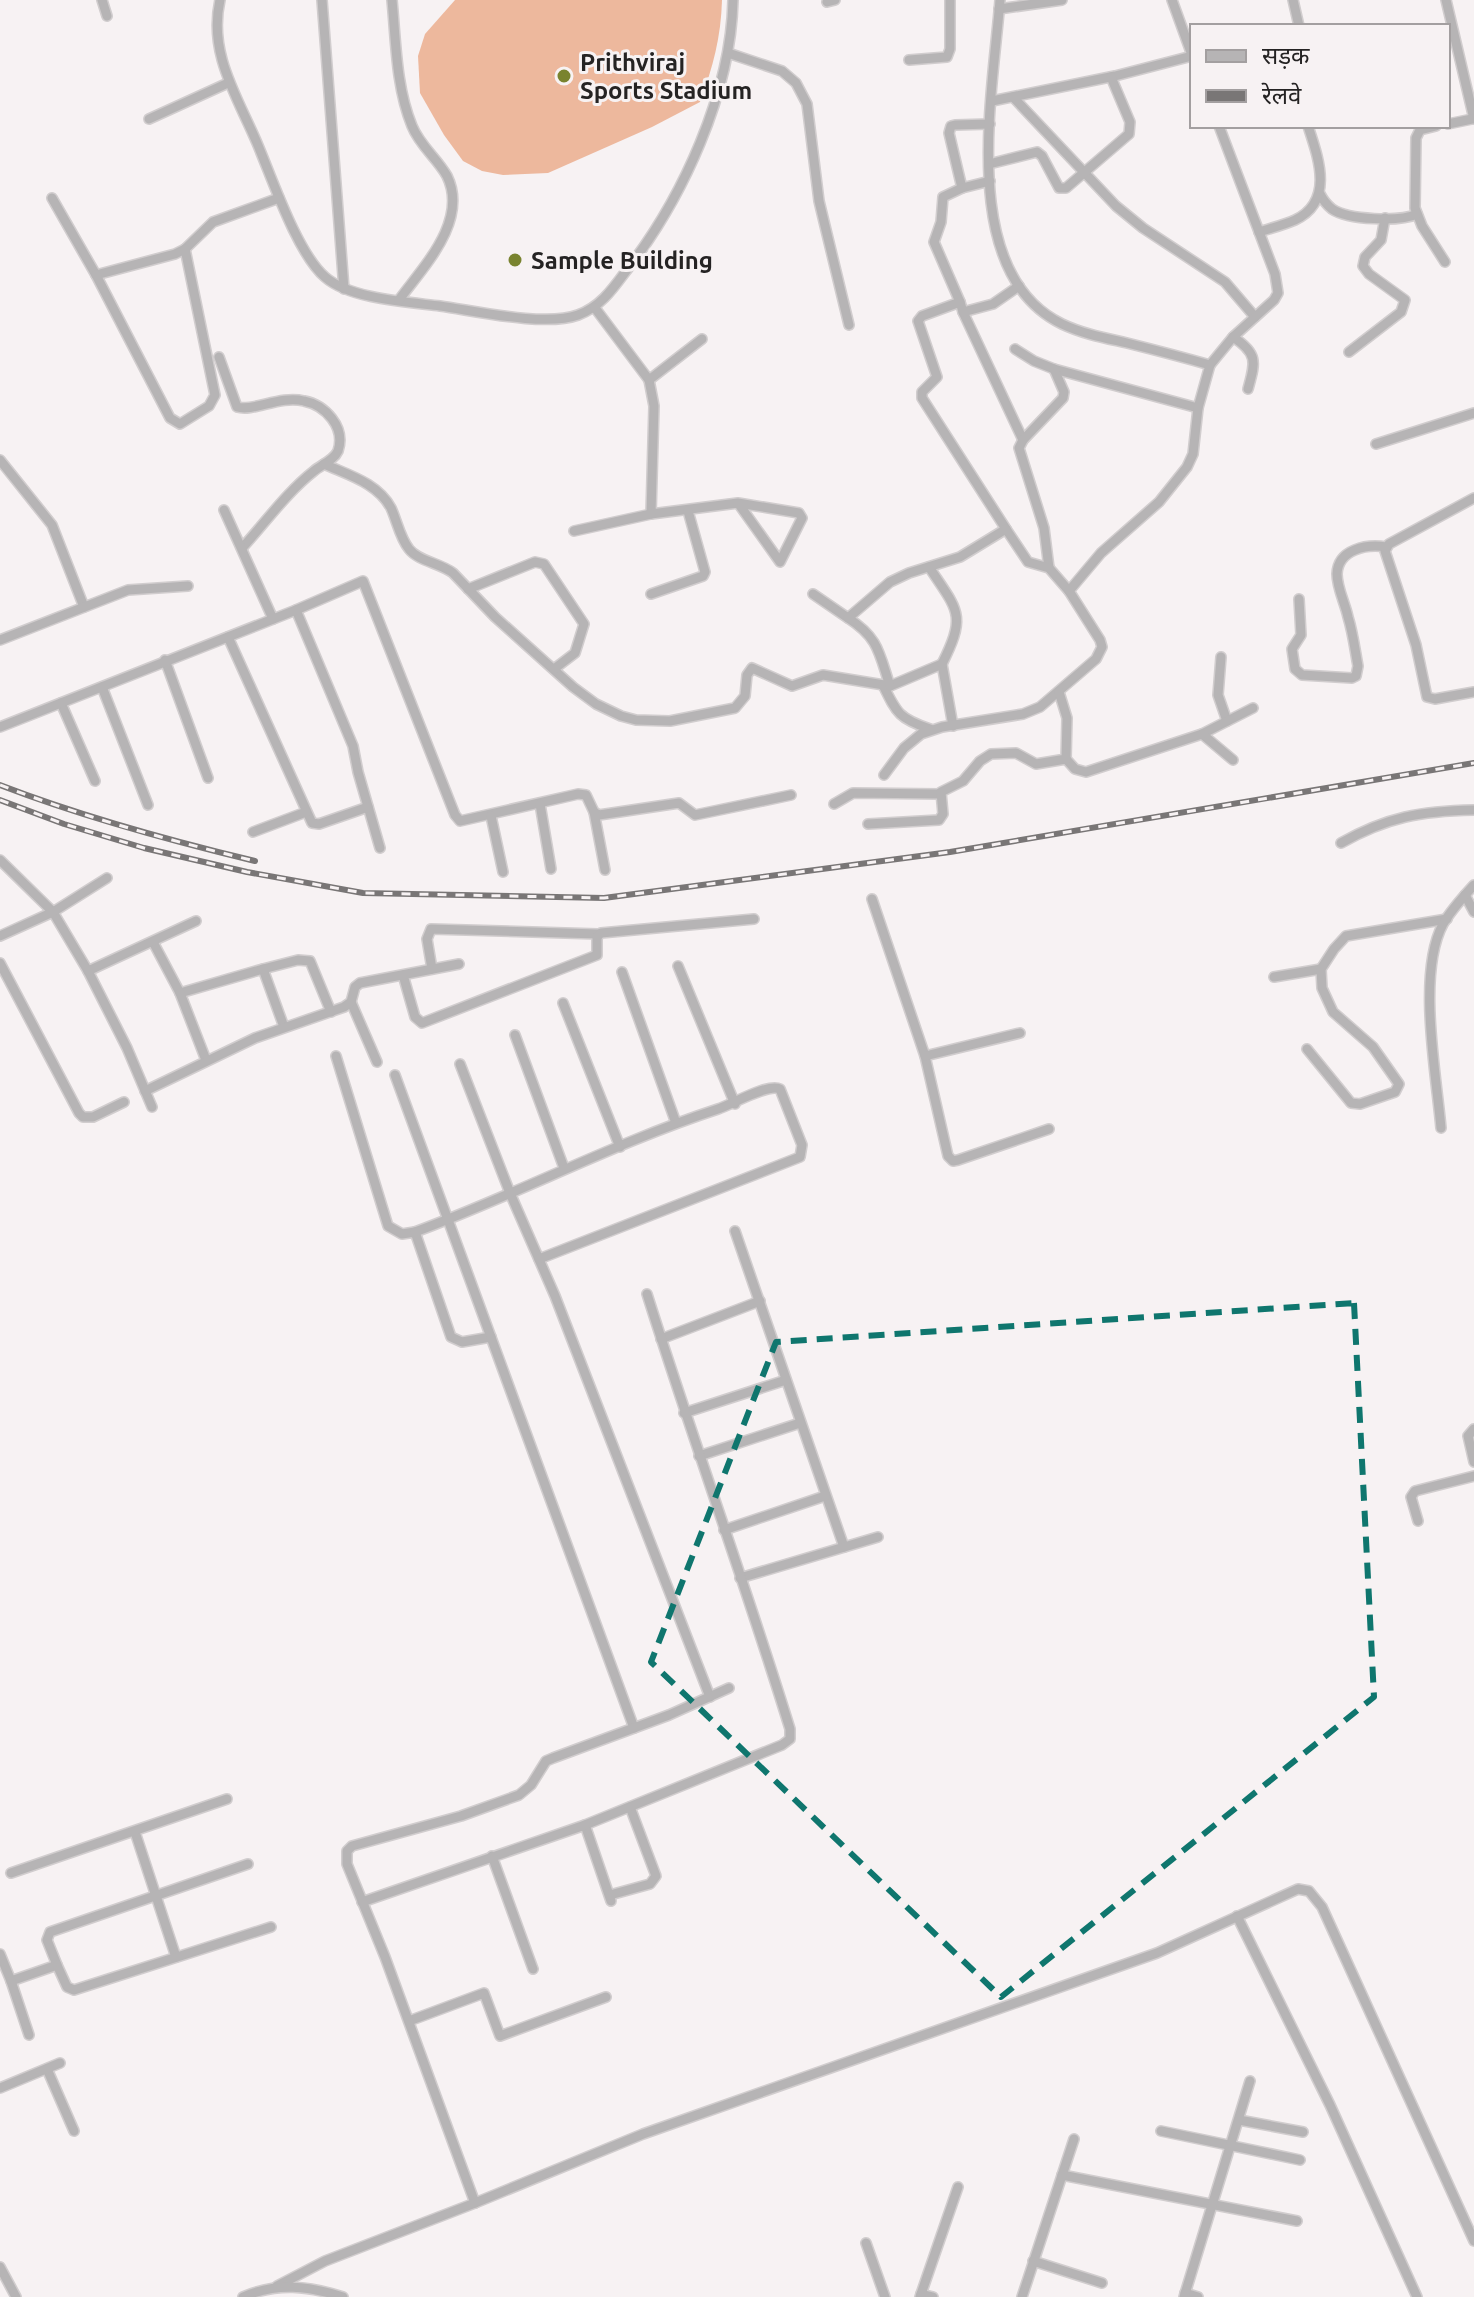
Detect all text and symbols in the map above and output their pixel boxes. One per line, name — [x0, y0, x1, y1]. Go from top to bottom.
legend — [1190, 24, 1450, 128]
text: सड़क — [1262, 42, 1310, 69]
place label: Prithviraj Sports Stadium — [580, 49, 752, 104]
marker: Prithviraj Sports Stadium — [555, 67, 573, 85]
text: रेलवे — [1261, 82, 1302, 109]
place label: Sample Building — [531, 247, 713, 274]
marker: Sample Building — [506, 251, 524, 269]

